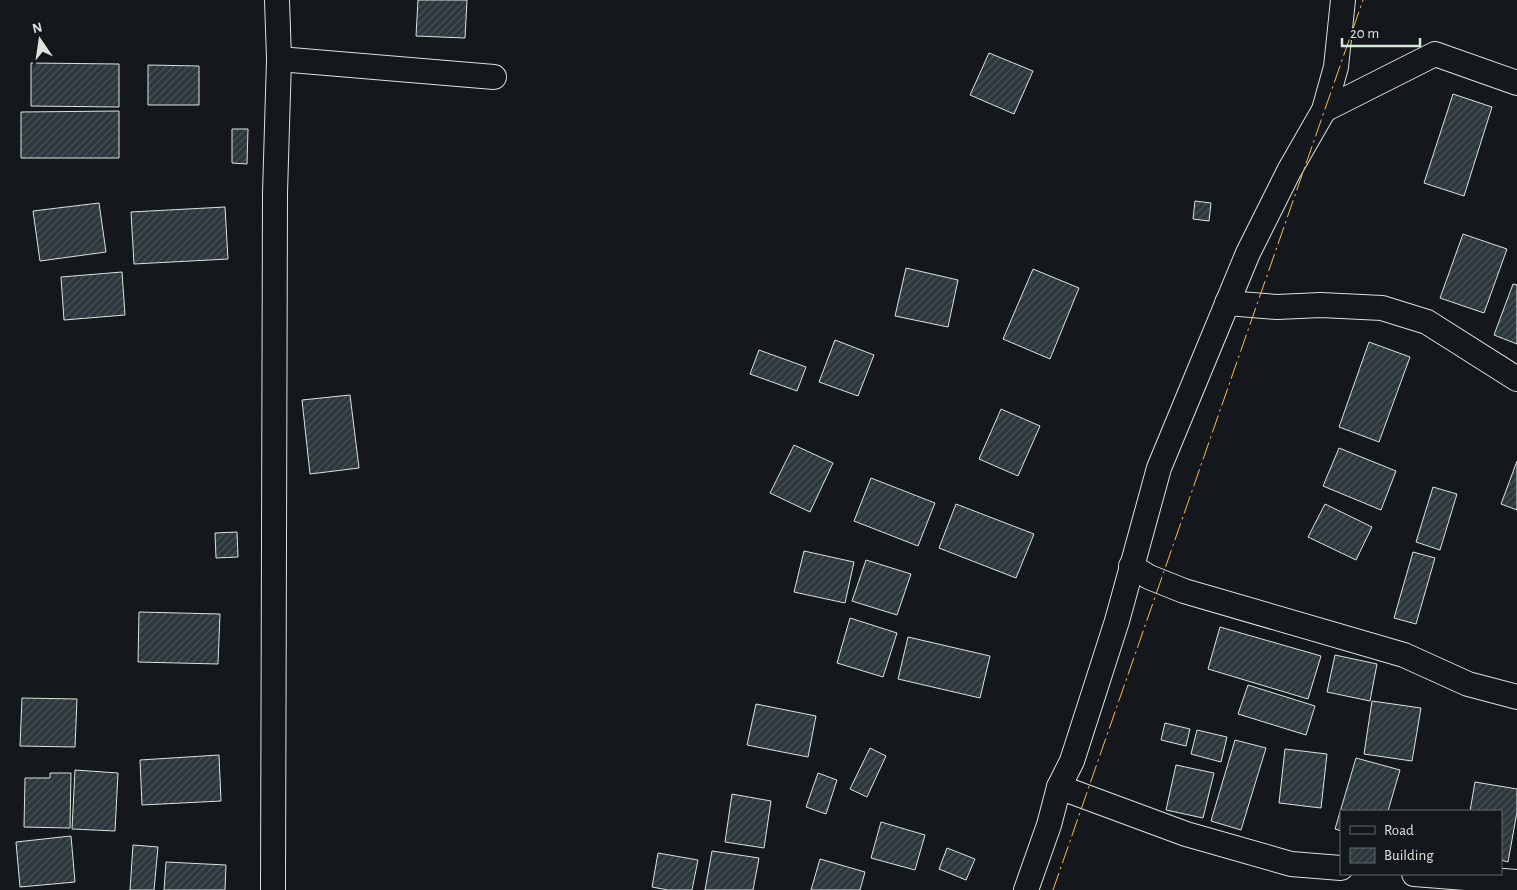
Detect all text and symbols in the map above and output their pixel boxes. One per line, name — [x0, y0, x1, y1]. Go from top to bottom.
north arrow — [15, 15, 65, 65]
scale bar — [1342, 15, 1420, 47]
text: N — [31, 20, 44, 36]
text: 20 m — [1350, 26, 1379, 41]
legend — [1340, 810, 1502, 875]
text: Road — [1384, 823, 1414, 838]
text: Building — [1384, 848, 1434, 863]

